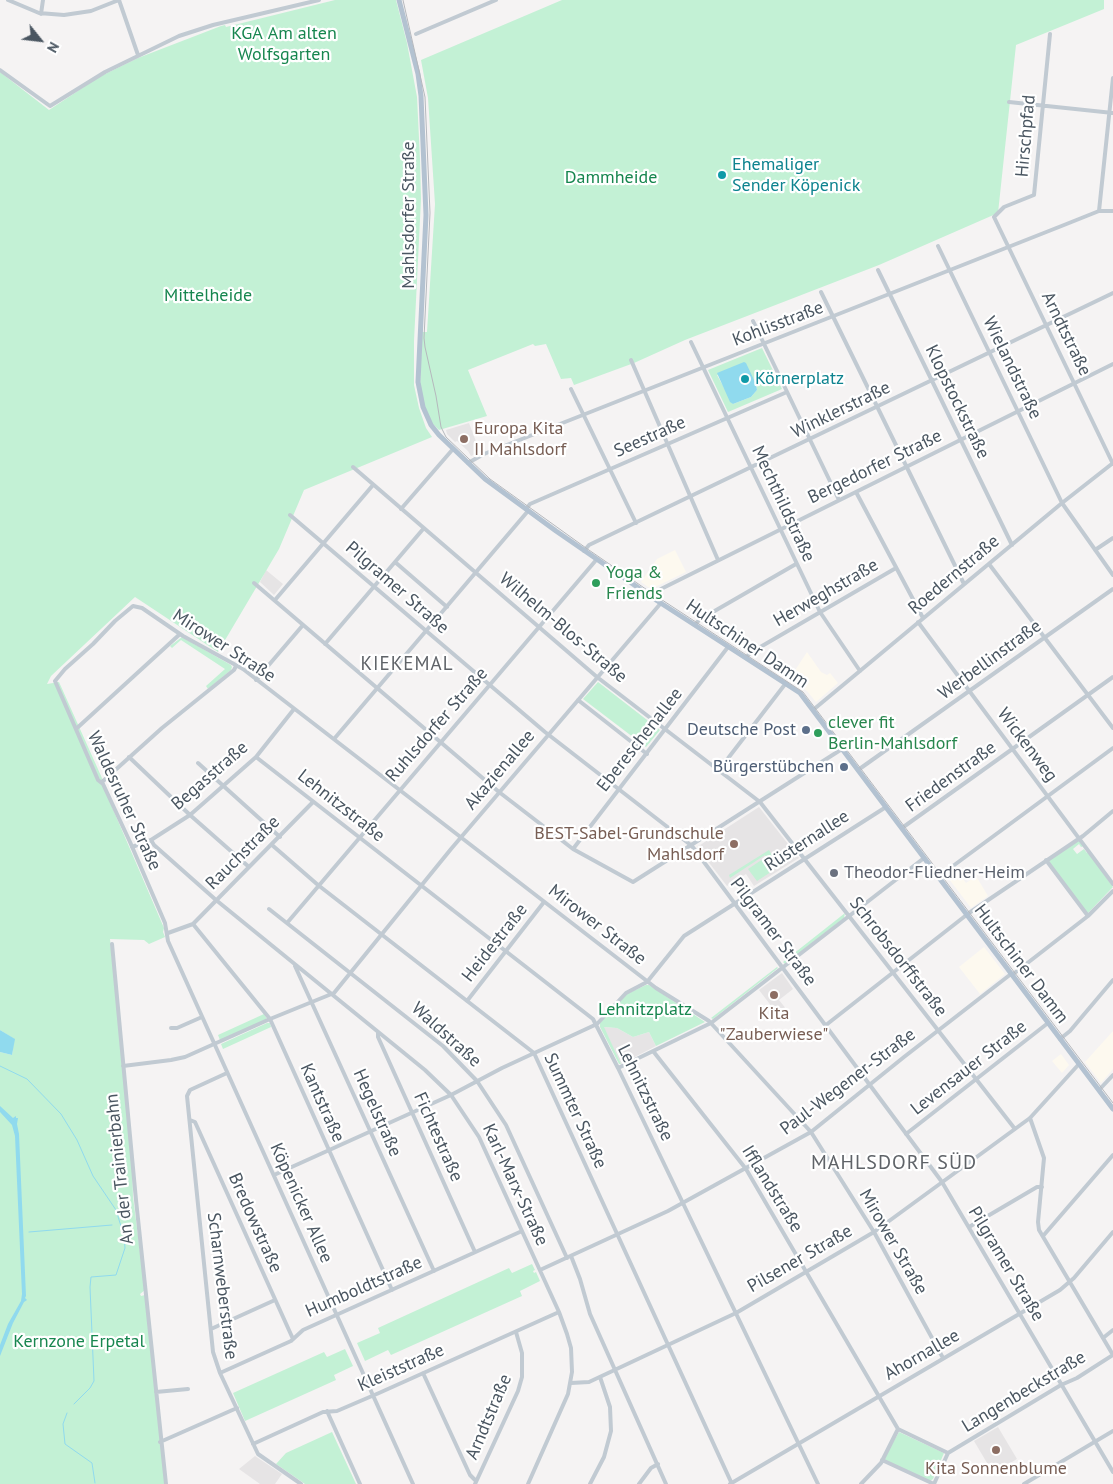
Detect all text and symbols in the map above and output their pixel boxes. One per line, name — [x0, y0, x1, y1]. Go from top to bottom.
north arrow — [15, 15, 65, 65]
park label: KGA Am alten Wolfsgarten — [231, 23, 337, 66]
text: N — [43, 39, 63, 56]
street label: Hirschpfad — [1012, 94, 1040, 178]
street label: Mahlsdorfer Straße — [398, 141, 420, 289]
place label: Ehemaliger Sender Köpenick — [732, 154, 860, 196]
park label: Dammheide — [565, 167, 657, 189]
marker: Ehemaliger Sender Köpenick — [716, 169, 728, 181]
park label: Mittelheide — [164, 285, 252, 307]
street label: Arndtstraße — [1036, 288, 1096, 380]
street label: Kohlisstraße — [729, 297, 827, 351]
street label: Wielandstraße — [978, 313, 1046, 423]
street label: Klopstockstraße — [920, 342, 994, 462]
place label: Körnerplatz — [755, 368, 844, 390]
marker: Körnerplatz — [739, 373, 751, 385]
street label: Winklerstraße — [788, 377, 894, 443]
street label: Seestraße — [611, 412, 689, 462]
place label: Europa Kita II Mahlsdorf — [474, 418, 566, 460]
street label: Bergedorfer Straße — [805, 425, 945, 509]
marker: Europa Kita II Mahlsdorf — [458, 433, 470, 445]
street label: Mechthildstraße — [747, 443, 819, 565]
street label: Roedernstraße — [904, 531, 1004, 619]
street label: Pilgramer Straße — [341, 537, 453, 639]
street label: Herweghstraße — [770, 554, 882, 632]
place label: Yoga & Friends — [606, 562, 663, 604]
street label: Wilhelm-Blos-Straße — [495, 568, 631, 688]
marker: Yoga & Friends — [590, 577, 602, 589]
street label: Hultschiner Damm — [682, 595, 812, 693]
street label: Mirower Straße — [169, 605, 279, 687]
street label: Werbellinstraße — [934, 615, 1046, 705]
district label: KIEKEMAL — [359, 654, 455, 676]
street label: Ruhlsdorfer Straße — [381, 663, 493, 787]
street label: Ebereschenallee — [593, 684, 687, 796]
street label: Wickenweg — [992, 704, 1062, 786]
place label: clever fit Berlin-Mahlsdorf — [828, 712, 957, 754]
place label: Deutsche Post — [687, 719, 796, 741]
marker: Deutsche Post — [800, 724, 812, 736]
street label: Akazienallee — [460, 726, 540, 814]
marker: clever fit Berlin-Mahlsdorf — [812, 727, 824, 739]
street label: Waldesruher Straße — [82, 728, 166, 874]
street label: Begasstraße — [167, 737, 253, 815]
street label: Friedenstraße — [902, 737, 1000, 817]
place label: Bürgerstübchen — [713, 756, 834, 778]
marker: Bürgerstübchen — [838, 761, 850, 773]
street label: Lehnitzstraße — [293, 765, 389, 847]
street label: Rüsternallee — [761, 806, 853, 876]
street label: Rauchstraße — [202, 812, 284, 894]
place label: BEST-Sabel-Grundschule Mahlsdorf — [534, 823, 724, 866]
marker: BEST-Sabel-Grundschule Mahlsdorf — [728, 838, 740, 850]
place label: Theodor-Fliedner-Heim — [844, 862, 1025, 884]
marker: Theodor-Fliedner-Heim — [828, 867, 840, 879]
street label: Pilgramer Straße — [725, 874, 821, 990]
street label: Mirower Straße — [544, 880, 650, 970]
street label: Schrobsdorffstraße — [845, 893, 951, 1021]
street label: Heidestraße — [458, 900, 532, 986]
street label: Hultschiner Damm — [969, 900, 1073, 1028]
marker: Kita "Zauberwiese" — [768, 989, 780, 1001]
street label: Waldstraße — [407, 998, 485, 1072]
park label: Lehnitzplatz — [598, 999, 692, 1021]
place label: Kita "Zauberwiese" — [720, 1003, 828, 1046]
street label: Levensauer Straße — [907, 1016, 1031, 1120]
street label: Paul-Wegener-Straße — [776, 1024, 920, 1140]
street label: Lehnitzstraße — [612, 1041, 678, 1145]
street label: Summter Straße — [539, 1050, 611, 1172]
street label: Kantstraße — [295, 1060, 349, 1146]
street label: Hegelstraße — [348, 1066, 406, 1160]
street label: Fichtestraße — [409, 1089, 467, 1185]
street label: An der Trainierbahn — [101, 1093, 139, 1245]
street label: Karl-Marx-Straße — [477, 1121, 553, 1249]
street label: Köpenicker Allee — [265, 1140, 337, 1266]
street label: Ifflandstraße — [737, 1142, 807, 1236]
district label: MAHLSDORF SÜD — [809, 1151, 979, 1175]
street label: Bredowstraße — [223, 1170, 287, 1276]
street label: Mirower Straße — [854, 1185, 932, 1299]
street label: Pilgramer Straße — [963, 1203, 1049, 1325]
street label: Scharnweberstraße — [202, 1211, 242, 1361]
street label: Pilsener Straße — [744, 1220, 856, 1298]
street label: Humboldtstraße — [302, 1252, 426, 1322]
street label: Ahornallee — [880, 1325, 964, 1385]
park label: Kernzone Erpetal — [13, 1331, 145, 1353]
street label: Kleiststraße — [354, 1339, 448, 1397]
street label: Langenbeckstraße — [958, 1347, 1090, 1437]
street label: Arndtstraße — [461, 1371, 517, 1463]
marker: Kita Sonnenblume — [990, 1444, 1002, 1456]
place label: Kita Sonnenblume — [925, 1458, 1067, 1480]

